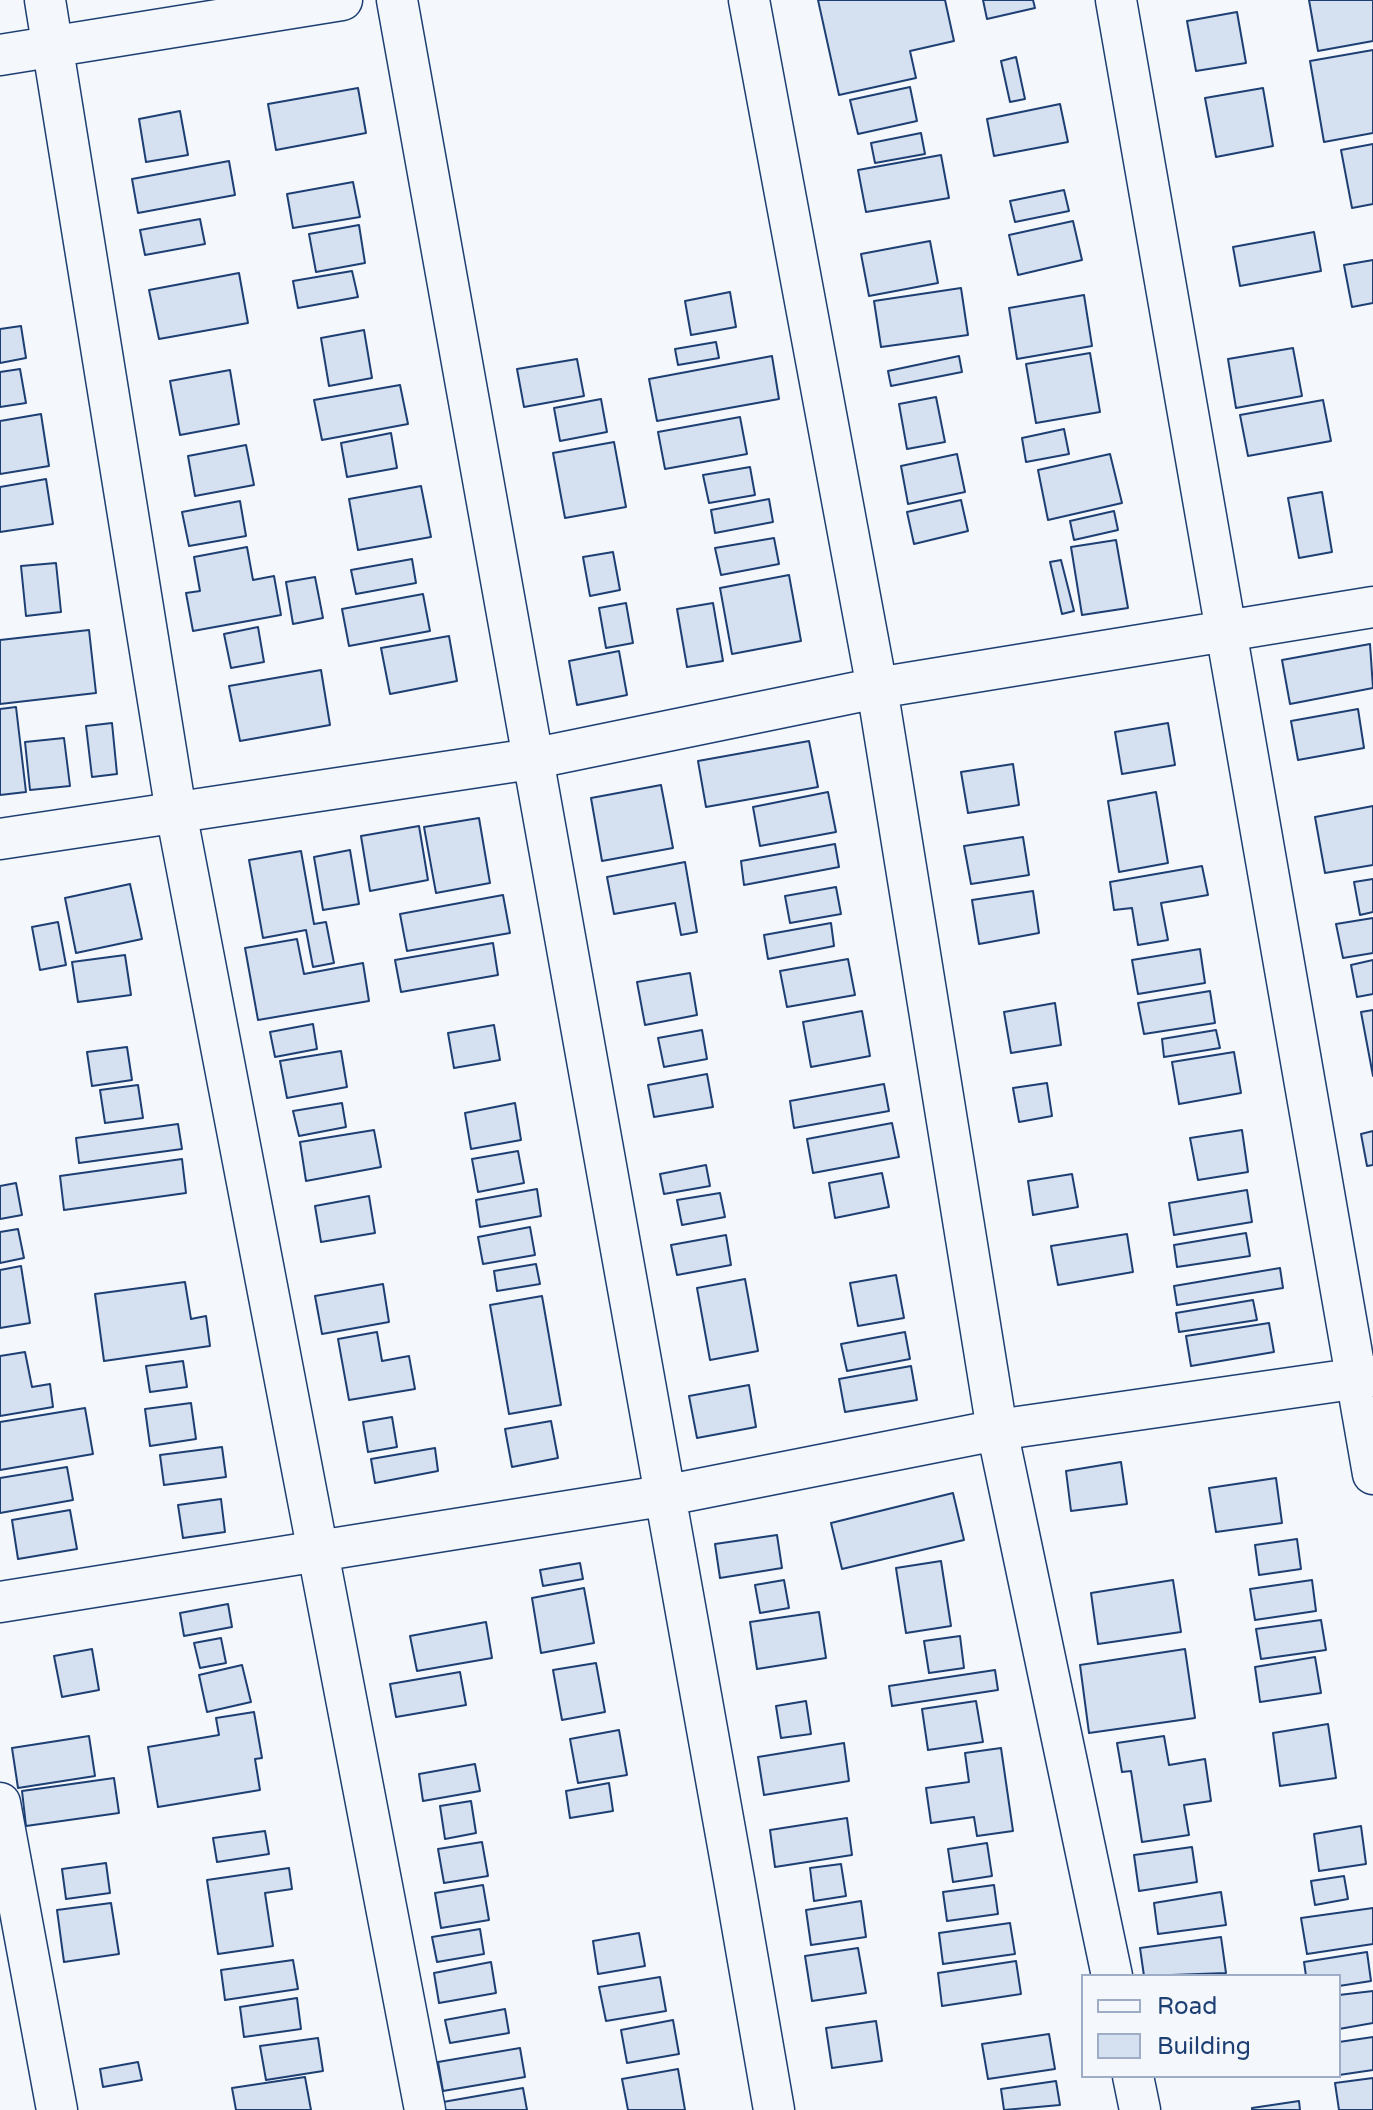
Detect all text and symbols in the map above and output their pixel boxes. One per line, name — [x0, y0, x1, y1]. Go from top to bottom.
legend — [1081, 1974, 1341, 2078]
text: Road — [1157, 1992, 1217, 2021]
text: Building — [1157, 2032, 1251, 2061]

